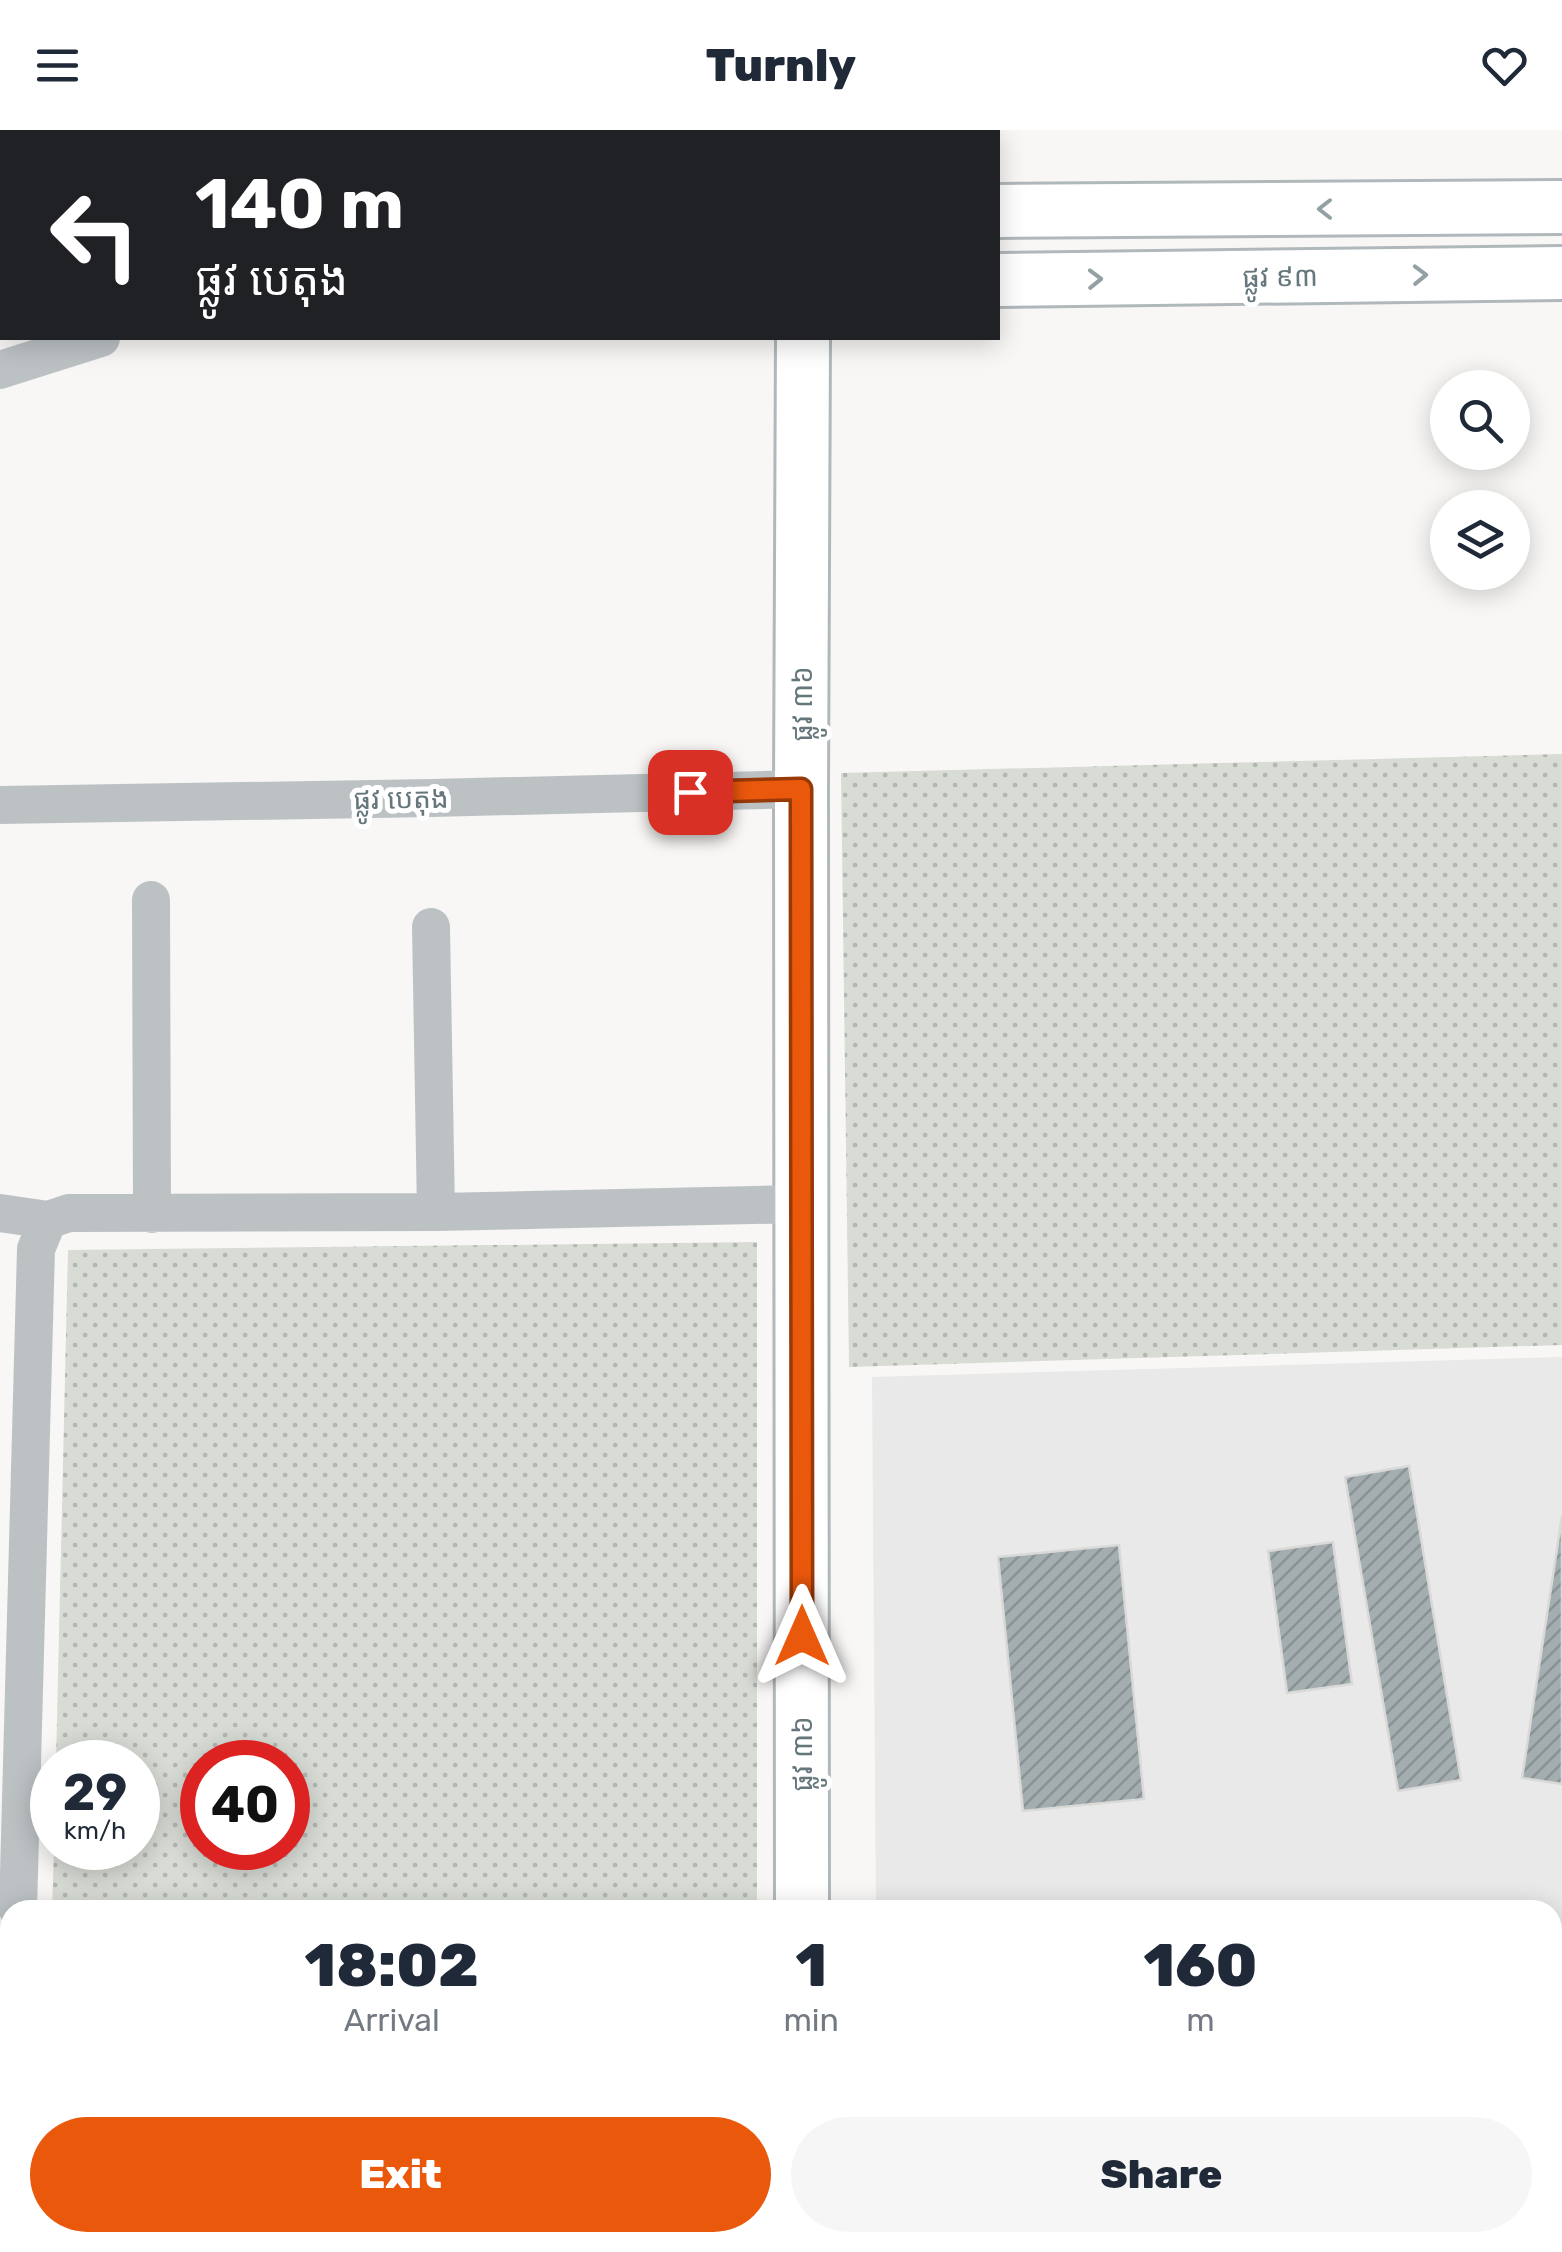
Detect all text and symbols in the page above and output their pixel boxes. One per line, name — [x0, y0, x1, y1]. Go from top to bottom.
icon: menu — [30, 38, 85, 93]
icon: heart — [1477, 38, 1532, 93]
text: Turnly — [706, 39, 856, 92]
text: 140 m — [195, 163, 404, 246]
icon: left — [30, 170, 160, 300]
one-way arrow — [1316, 198, 1332, 220]
text: ផ្លូវ បេតុង — [195, 253, 348, 306]
street label: ផ្លូវ ៩៣ — [1242, 260, 1318, 302]
one-way arrow — [1412, 264, 1428, 286]
one-way arrow — [1088, 268, 1103, 290]
map controls — [1430, 370, 1530, 590]
button: search — [1430, 370, 1530, 470]
button: layers — [1430, 490, 1530, 590]
street label: ផ្លូវ ៣៦ — [786, 666, 827, 742]
pin — [648, 750, 733, 835]
icon: arrive — [663, 765, 718, 820]
street label: ផ្លូវ បេតុង — [353, 782, 449, 825]
position arrow — [750, 1584, 854, 1688]
street label: ផ្លូវ ៣៦ — [786, 1716, 827, 1792]
speed limit sign: 40 — [180, 1740, 310, 1870]
text: 29 — [63, 1763, 127, 1823]
text: km/h — [64, 1816, 126, 1845]
text: 18:02 — [305, 1930, 479, 2001]
text: 1 — [795, 1930, 827, 2001]
text: 160 — [1144, 1930, 1257, 2001]
text: Arrival — [344, 2001, 440, 2039]
text: min — [783, 2001, 839, 2039]
text: m — [1186, 2001, 1215, 2039]
button: Exit — [30, 2117, 771, 2232]
button: Share — [791, 2117, 1532, 2232]

